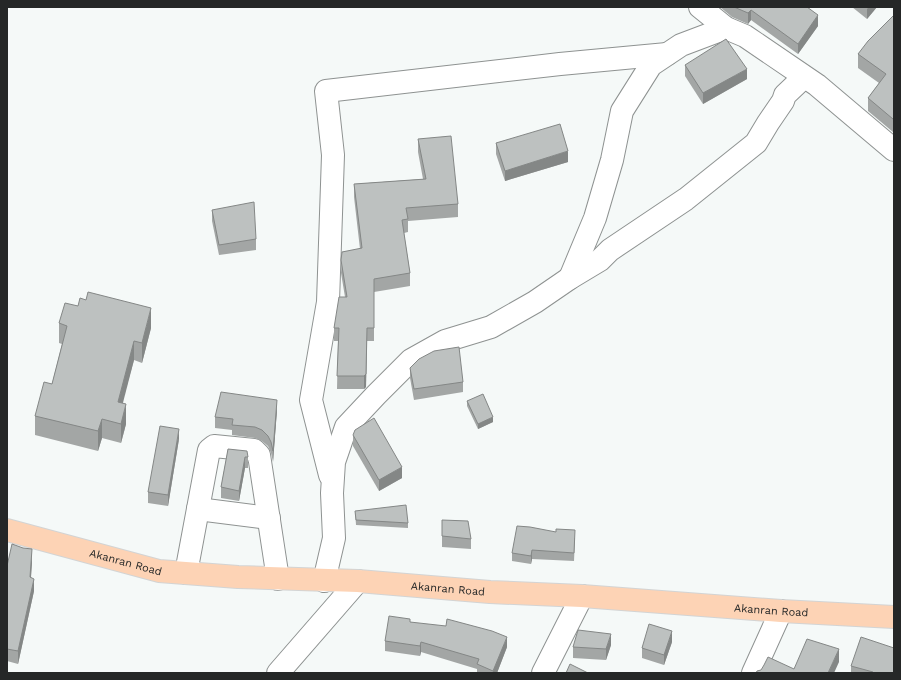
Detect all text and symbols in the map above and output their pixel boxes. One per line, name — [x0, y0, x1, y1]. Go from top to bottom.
street label: Akanran Road — [88, 546, 163, 578]
street label: Akanran Road — [410, 579, 486, 598]
street label: Akanran Road — [734, 601, 809, 619]

